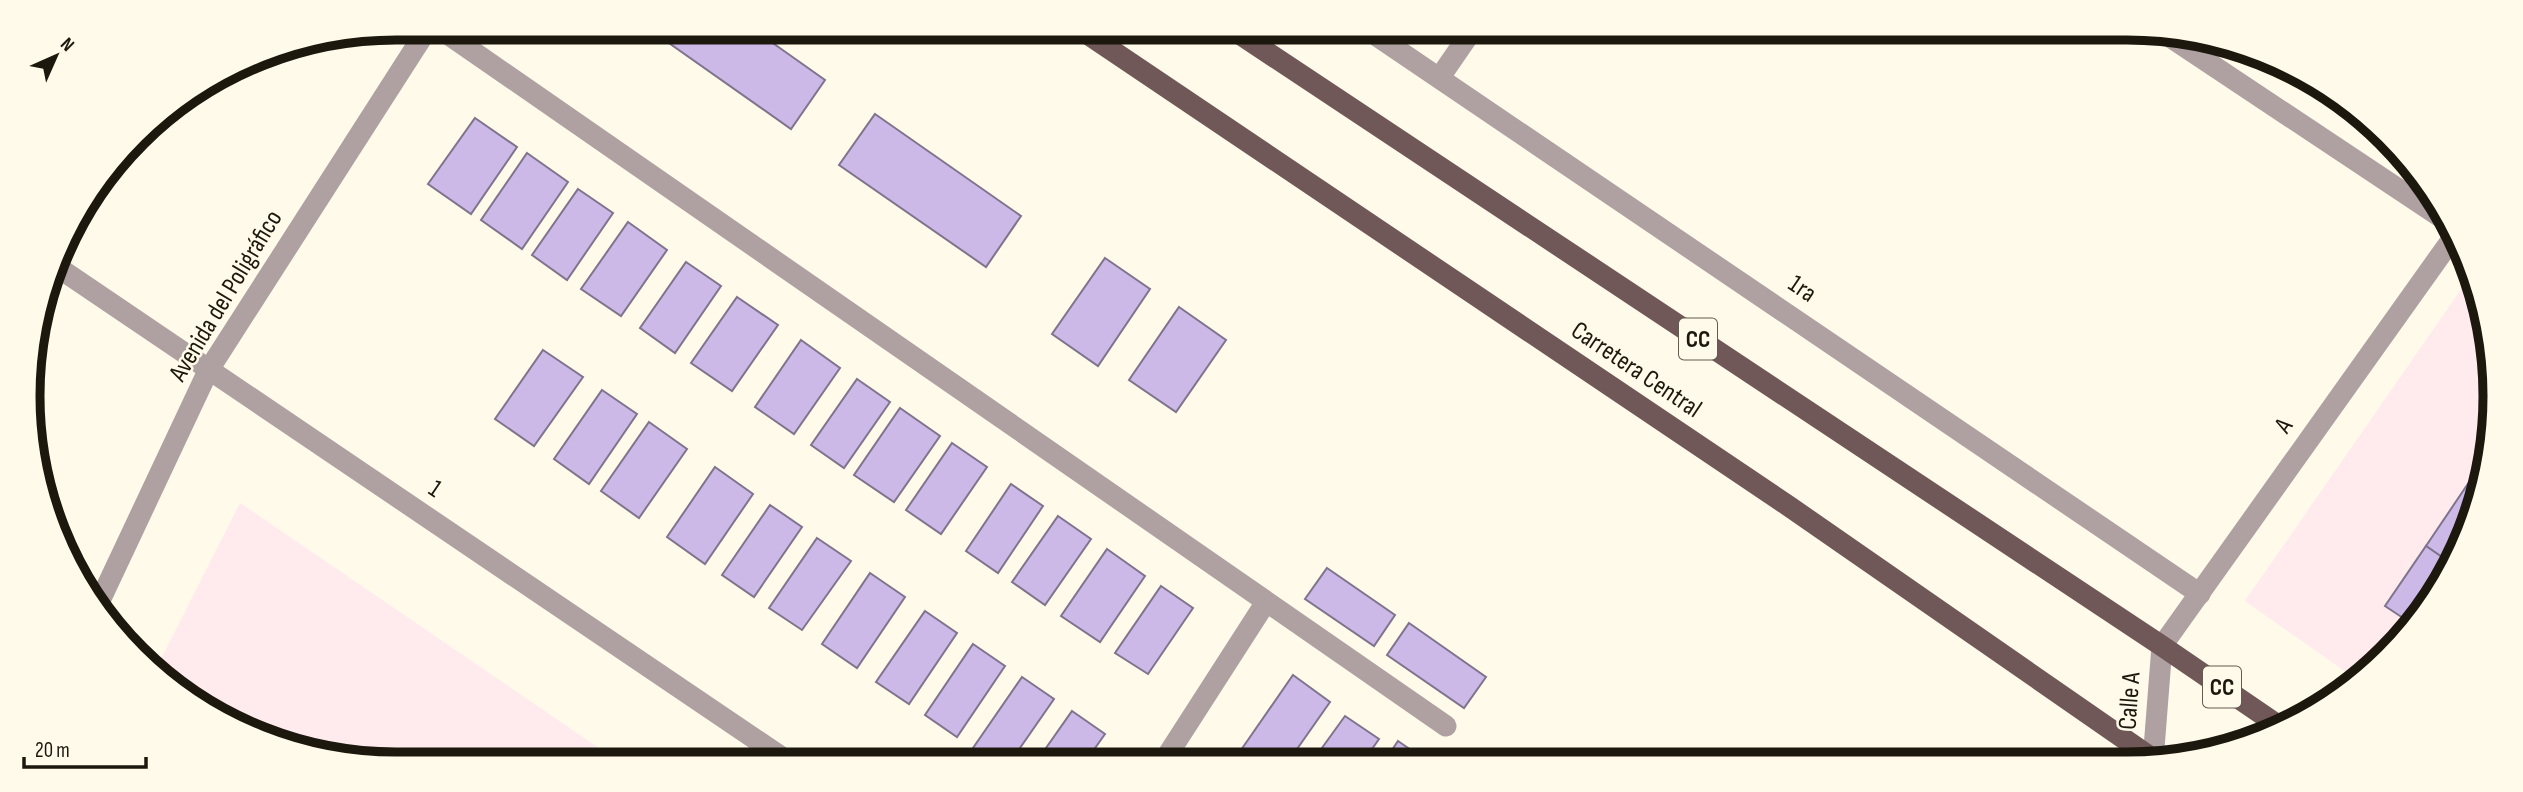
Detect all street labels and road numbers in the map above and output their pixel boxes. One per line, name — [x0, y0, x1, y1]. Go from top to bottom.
street label: Avenida del Poligráfico — [162, 205, 289, 388]
street label: 1ra — [1782, 269, 1822, 309]
street label: Carretera Central — [1565, 315, 1707, 425]
road number: CC — [1679, 318, 1717, 360]
street label: A — [2268, 412, 2300, 440]
street label: 1 — [423, 474, 447, 504]
road number: CC — [2203, 666, 2241, 708]
street label: Calle A — [2113, 670, 2148, 731]

